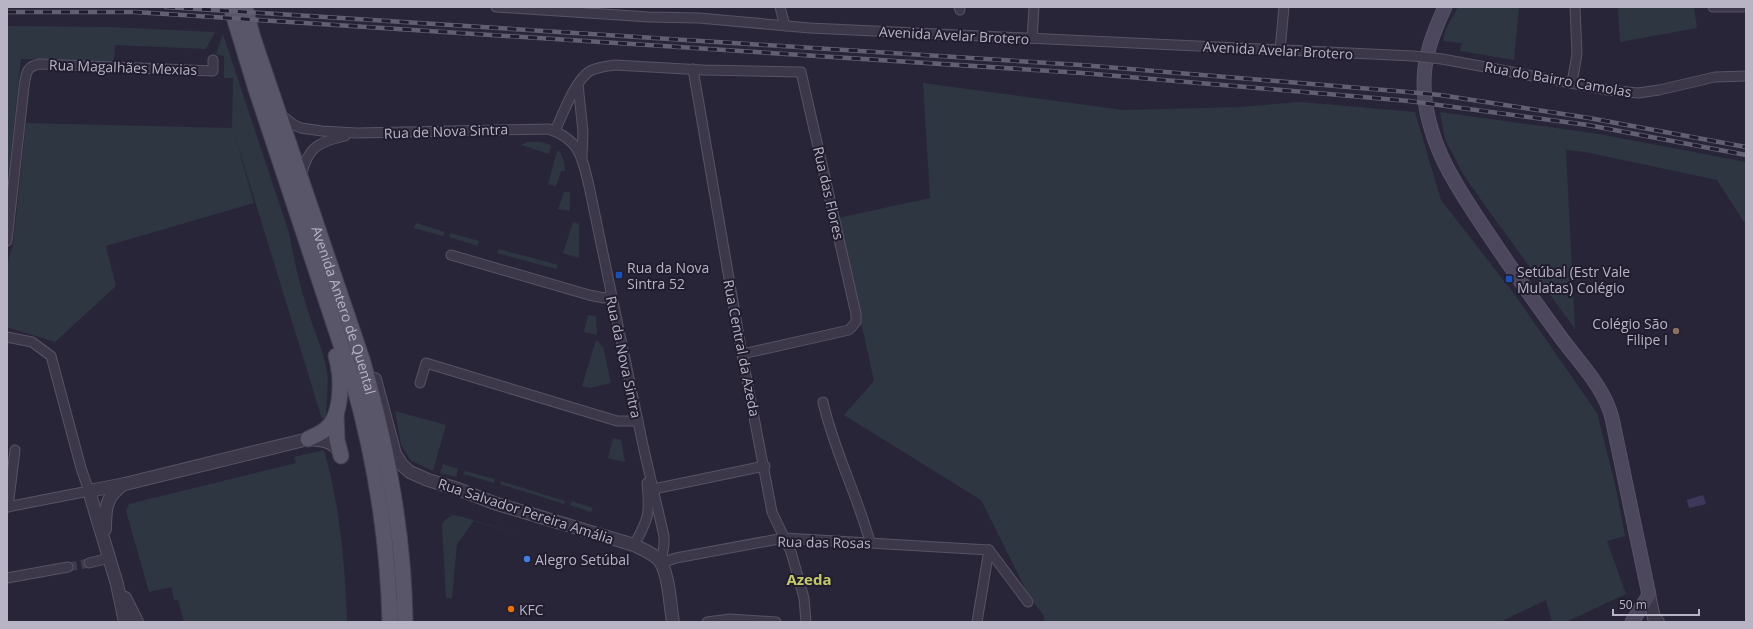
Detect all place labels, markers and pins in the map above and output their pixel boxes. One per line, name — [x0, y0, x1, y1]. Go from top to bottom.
place label: Rua da Nova Sintra 52 — [627, 258, 709, 293]
place label: Setúbal (Estr Vale Mulatas) Colégio — [1517, 262, 1630, 297]
marker: Rua da Nova Sintra 52 — [614, 270, 624, 280]
marker: Setúbal (Estr Vale Mulatas) Colégio — [1504, 274, 1514, 284]
place label: Colégio São Filipe I — [1592, 314, 1668, 349]
marker: Colégio São Filipe I — [1671, 326, 1681, 336]
place label: Alegro Setúbal — [535, 550, 630, 569]
marker: Alegro Setúbal — [522, 554, 532, 564]
place label: KFC — [519, 600, 544, 619]
marker: KFC — [506, 604, 516, 614]

